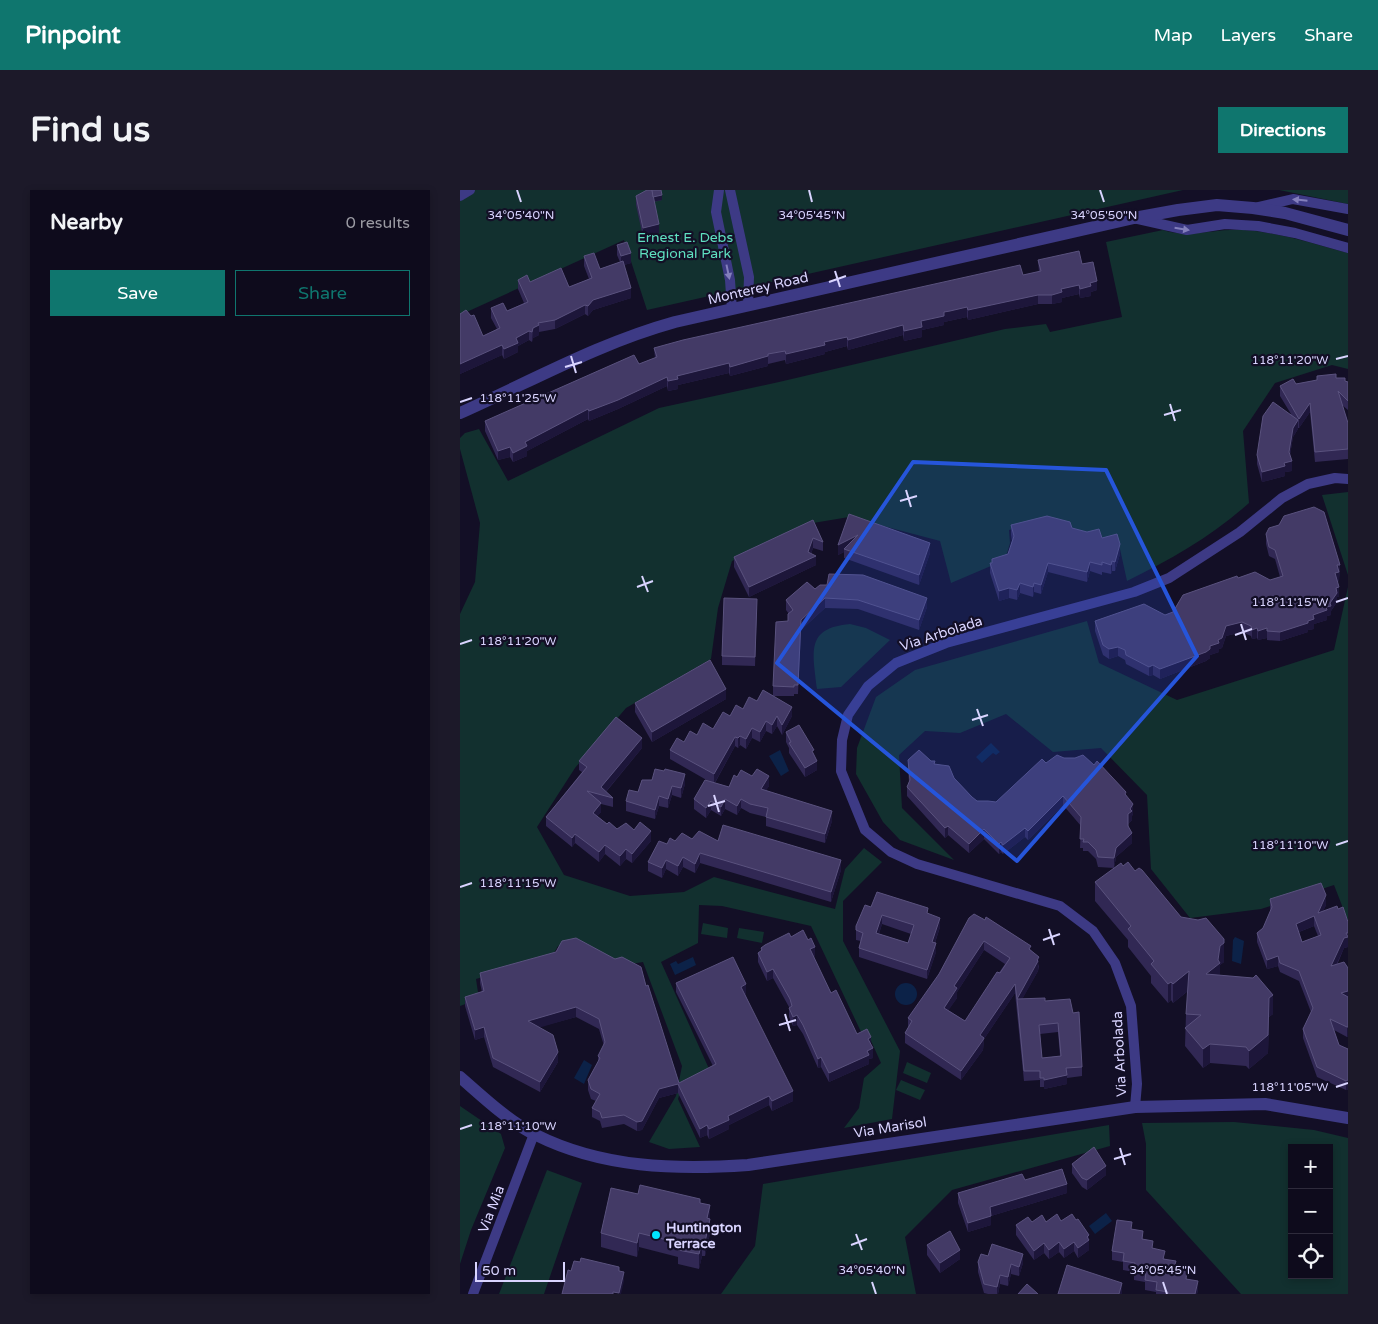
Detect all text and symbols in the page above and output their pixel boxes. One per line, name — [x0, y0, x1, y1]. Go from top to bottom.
text: Pinpoint — [25, 21, 121, 50]
text: Map — [1154, 24, 1193, 46]
text: Layers — [1221, 24, 1276, 46]
text: Share — [1304, 24, 1353, 46]
button: Directions — [1218, 107, 1348, 153]
text: Find us — [30, 109, 150, 151]
one-way arrow — [1292, 196, 1308, 204]
text: 34°05'40"N — [488, 208, 555, 222]
text: 34°05'45"N — [779, 208, 846, 222]
text: 34°05'50"N — [1071, 208, 1138, 222]
text: Nearby — [50, 210, 123, 235]
text: 0 results — [346, 213, 410, 233]
one-way arrow — [1174, 225, 1190, 233]
park label: Ernest E. Debs Regional Park — [637, 229, 733, 262]
one-way arrow — [725, 265, 733, 281]
street label: Monterey Road — [706, 269, 810, 308]
button: Save — [50, 270, 225, 316]
button: Share — [235, 270, 410, 316]
text: 118°11'20"W — [1251, 353, 1329, 367]
text: 118°11'25"W — [479, 391, 557, 405]
text: 118°11'15"W — [1251, 595, 1329, 609]
street label: Via Arbolada — [898, 612, 985, 655]
text: 118°11'20"W — [479, 634, 557, 648]
text: 118°11'10"W — [1251, 838, 1329, 852]
text: 118°11'15"W — [479, 876, 557, 890]
street label: Via Arbolada — [1109, 1011, 1130, 1097]
text: 118°11'05"W — [1251, 1080, 1329, 1094]
street label: Via Marisol — [852, 1113, 928, 1142]
text: 118°11'10"W — [479, 1119, 557, 1133]
map controls — [1288, 1144, 1333, 1279]
button: + — [1288, 1144, 1333, 1189]
street label: Via Mia — [475, 1183, 508, 1235]
button: − — [1288, 1189, 1333, 1234]
place label: Huntington Terrace — [665, 1219, 742, 1252]
marker: Huntington Terrace — [650, 1229, 662, 1241]
button: locate — [1288, 1234, 1333, 1279]
scale bar — [475, 1259, 565, 1282]
text: 50 m — [482, 1262, 516, 1279]
text: 34°05'40"N — [839, 1263, 906, 1277]
text: 34°05'45"N — [1130, 1263, 1197, 1277]

